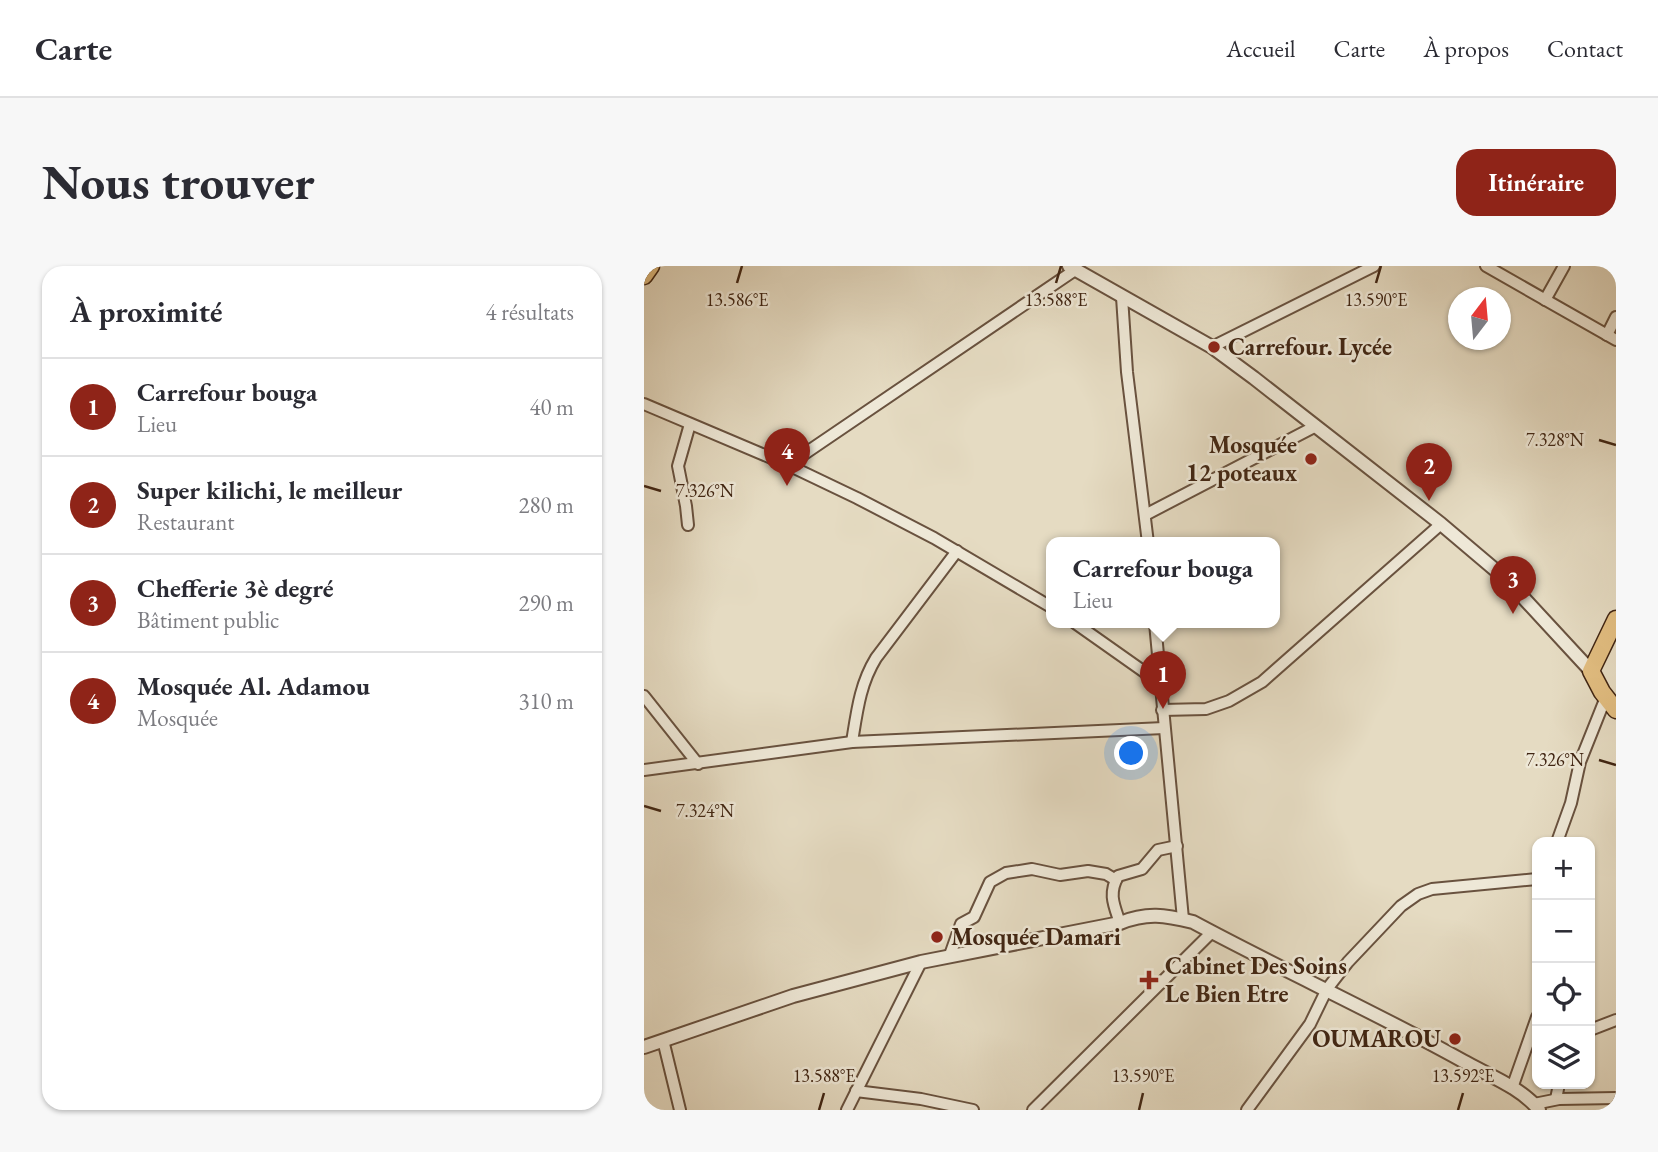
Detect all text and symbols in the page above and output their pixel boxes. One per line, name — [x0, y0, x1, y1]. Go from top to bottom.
text: Carte — [35, 27, 112, 70]
text: Accueil — [1226, 33, 1296, 64]
text: Carte — [1334, 33, 1385, 64]
text: À propos — [1423, 33, 1509, 64]
text: Contact — [1547, 33, 1623, 64]
button: Itinéraire — [1456, 149, 1616, 216]
text: Nous trouver — [42, 150, 315, 214]
north arrow — [1448, 287, 1511, 350]
text: 13.586°E — [706, 288, 768, 311]
text: 13.588°E — [1025, 288, 1087, 311]
text: 13.590°E — [1345, 288, 1407, 311]
text: À proximité — [70, 292, 222, 331]
text: 4 résultats — [486, 297, 574, 327]
place label: Carrefour. Lycée — [1228, 331, 1392, 363]
marker: Carrefour. Lycée — [1206, 339, 1222, 355]
text: Carrefour bouga — [137, 375, 317, 409]
text: 1 — [87, 392, 99, 422]
text: 40 m — [529, 392, 574, 422]
text: Lieu — [137, 409, 177, 439]
pin: 4 — [764, 428, 810, 486]
text: 7.328°N — [1526, 428, 1585, 451]
place label: Mosquée 12 poteaux — [1186, 429, 1297, 488]
pin: 2 — [1406, 443, 1452, 501]
marker: Mosquée 12 poteaux — [1303, 451, 1319, 467]
text: Super kilichi, le meilleur — [137, 473, 402, 507]
text: 7.326°N — [676, 479, 735, 502]
text: 2 — [87, 490, 99, 520]
text: 280 m — [518, 490, 574, 520]
text: Restaurant — [137, 507, 235, 537]
popup — [1046, 537, 1280, 628]
text: Carrefour bouga — [1073, 551, 1253, 585]
pin: 3 — [1490, 556, 1536, 614]
text: Chefferie 3è degré — [137, 571, 334, 605]
text: Lieu — [1073, 585, 1113, 615]
text: 3 — [87, 588, 99, 618]
text: 290 m — [518, 588, 574, 618]
text: Bâtiment public — [137, 605, 279, 635]
pin: 1 — [1140, 651, 1186, 709]
text: Mosquée Al. Adamou — [137, 669, 370, 703]
text: 4 — [87, 686, 99, 716]
text: 310 m — [518, 686, 574, 716]
text: Mosquée — [137, 703, 218, 733]
your location — [1114, 736, 1148, 770]
text: 7.326°N — [1526, 748, 1585, 771]
text: 7.324°N — [676, 799, 735, 822]
map controls — [1532, 837, 1595, 1089]
button: + — [1532, 837, 1595, 900]
button: − — [1532, 900, 1595, 963]
place label: Mosquée Damari — [951, 921, 1121, 953]
marker: Mosquée Damari — [929, 929, 945, 945]
place label: Cabinet Des Soins Le Bien Etre — [1165, 950, 1347, 1009]
button: locate — [1532, 963, 1595, 1026]
marker: Cabinet Des Soins Le Bien Etre — [1139, 970, 1159, 990]
place label: OUMAROU — [1312, 1023, 1441, 1054]
button: layers — [1532, 1026, 1595, 1089]
marker: OUMAROU — [1447, 1031, 1463, 1047]
text: 13.588°E — [793, 1064, 855, 1087]
text: 13.590°E — [1112, 1064, 1174, 1087]
text: 13.592°E — [1432, 1064, 1494, 1087]

